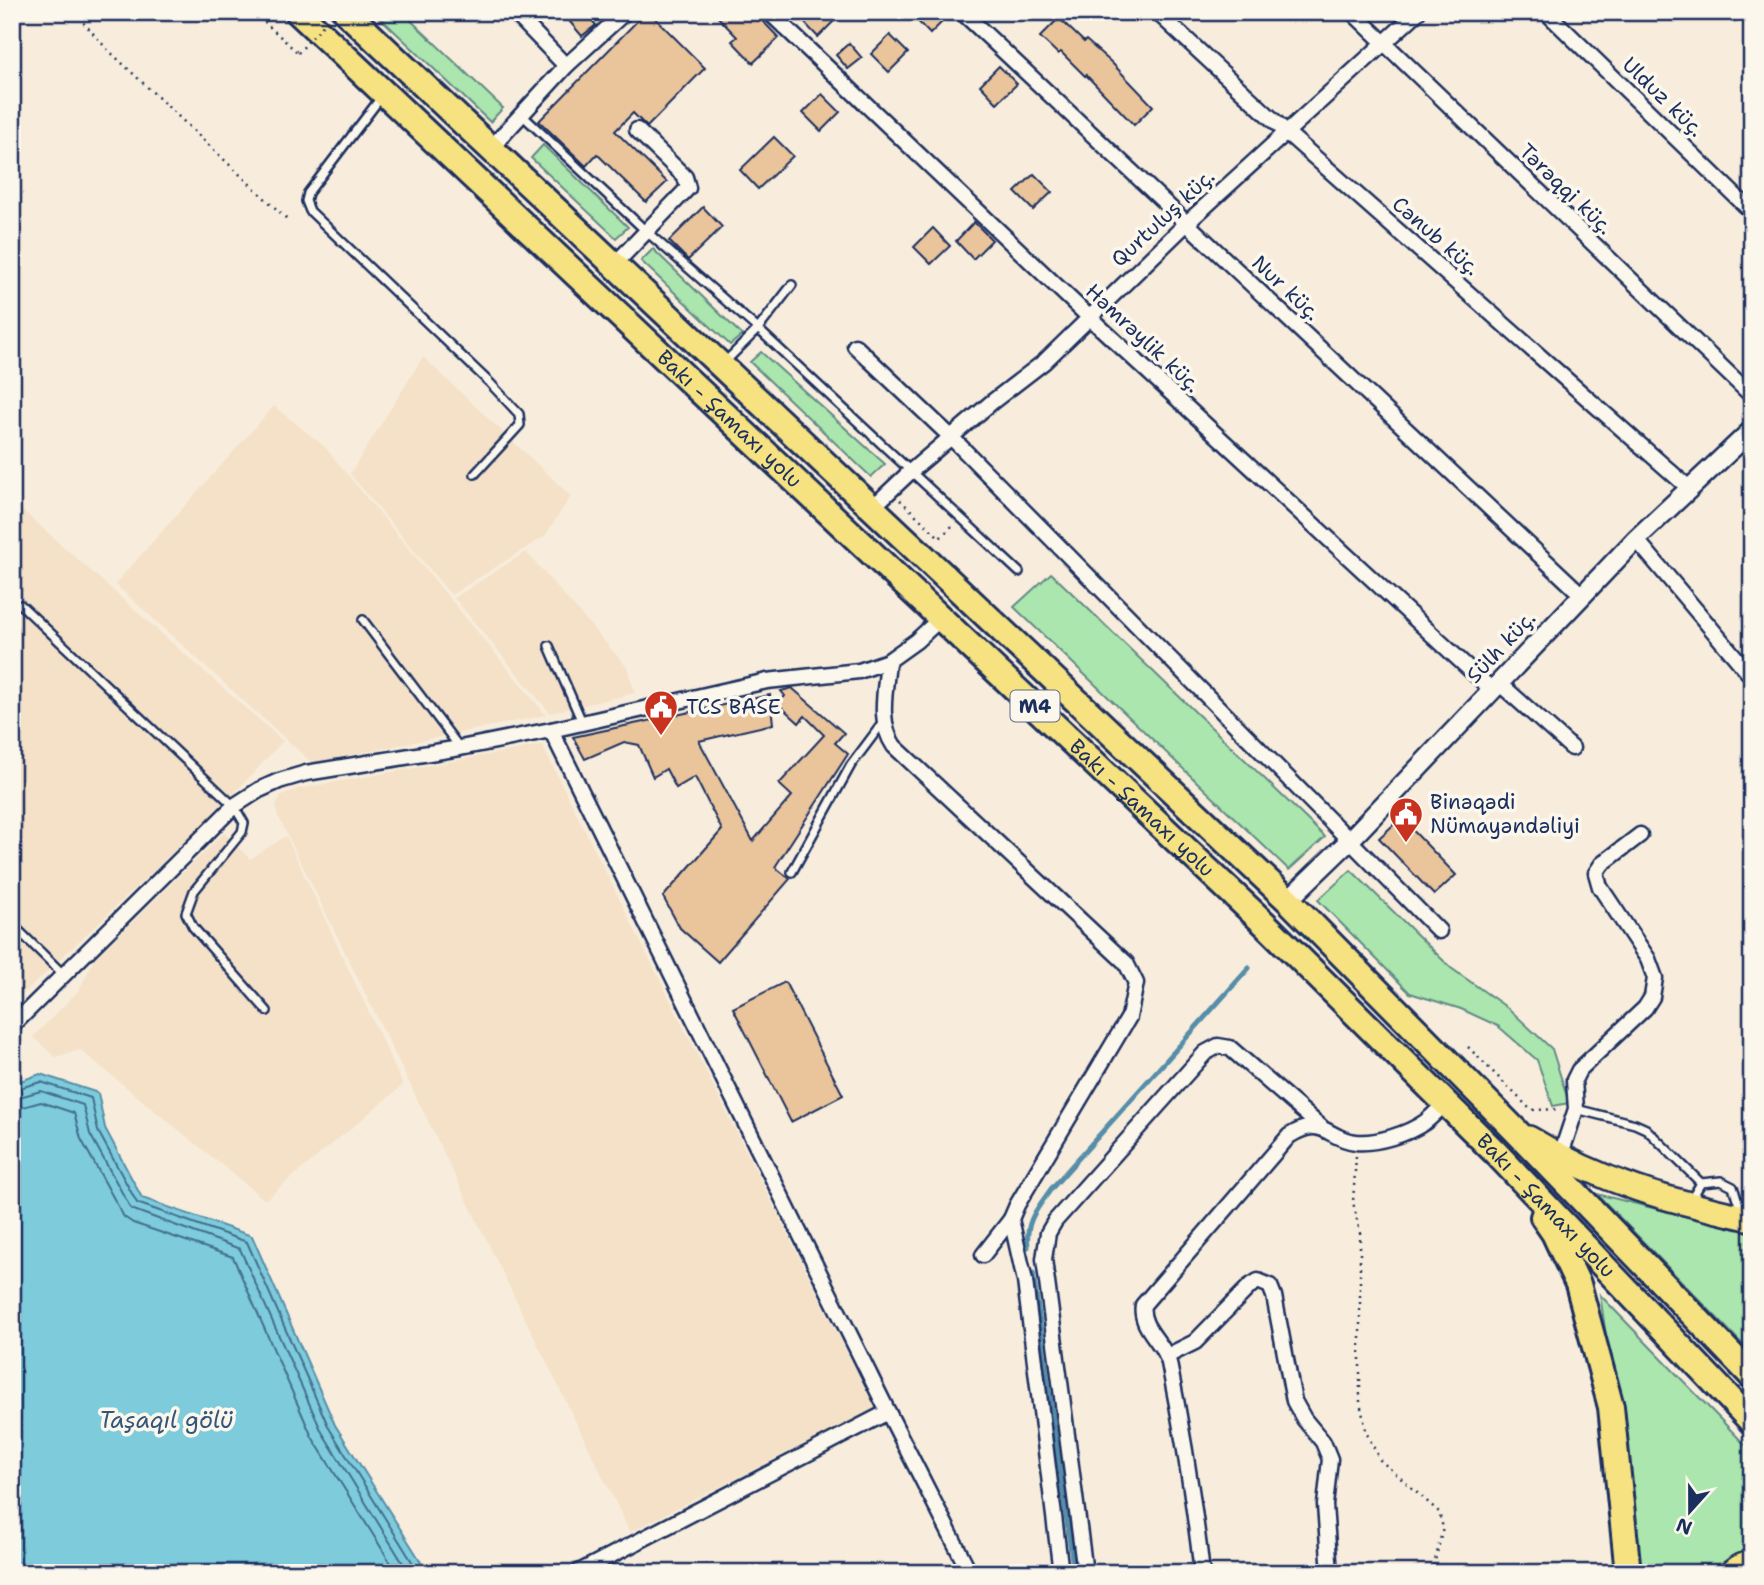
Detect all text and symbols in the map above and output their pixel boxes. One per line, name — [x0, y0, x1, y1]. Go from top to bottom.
street label: Ulduz küç. — [1616, 51, 1710, 143]
street label: Tərəqqi küç. — [1513, 137, 1619, 241]
street label: Qurtuluş küç. — [1105, 163, 1221, 273]
street label: Cənub küç. — [1386, 190, 1486, 282]
street label: Nur küç. — [1246, 249, 1326, 327]
street label: Həmrəylik küç. — [1079, 277, 1207, 399]
street label: Bakı - Şamaxı yolu — [651, 344, 808, 494]
street label: Sülh küç. — [1460, 605, 1542, 689]
public building icon: TCS BASE — [642, 688, 680, 737]
road number: M4 — [1010, 691, 1060, 722]
place label: TCS BASE — [686, 693, 781, 721]
street label: Bakı - Şamaxı yolu — [1063, 733, 1220, 883]
place label: Binəqədi Nümayəndəliyi — [1430, 788, 1580, 840]
public building icon: Binəqədi Nümayəndəliyi — [1387, 795, 1425, 844]
street label: Bakı - Şamaxı yolu — [1470, 1127, 1621, 1284]
water label: Taşaqıl gölü — [99, 1405, 234, 1435]
north arrow — [1656, 1476, 1726, 1546]
text: N — [1673, 1512, 1696, 1541]

